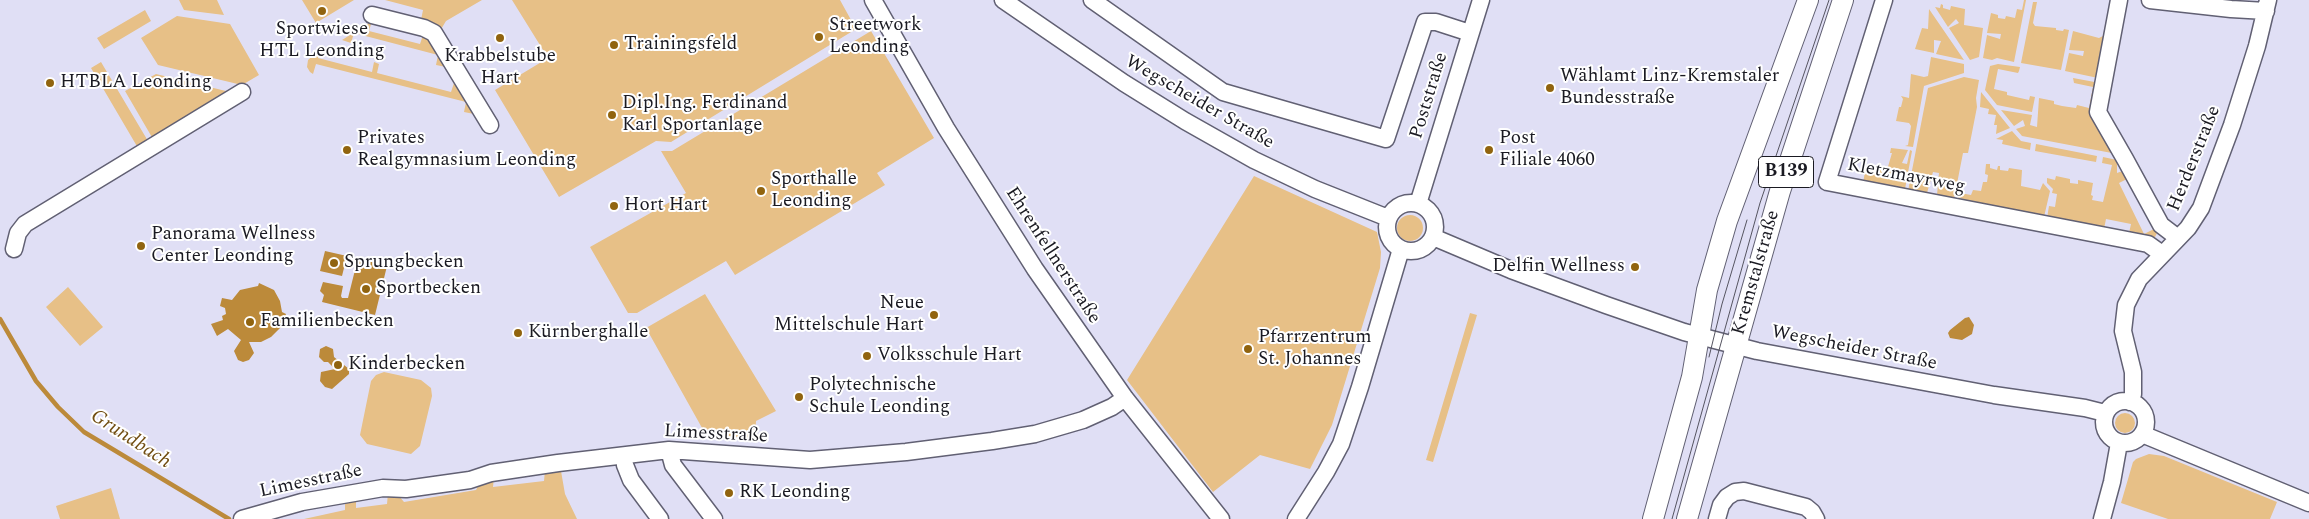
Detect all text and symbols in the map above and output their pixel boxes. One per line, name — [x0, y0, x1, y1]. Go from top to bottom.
marker: Sportwiese HTL Leonding — [316, 5, 328, 17]
place label: Streetwork Leonding — [829, 15, 922, 59]
place label: Sportwiese HTL Leonding — [259, 19, 385, 63]
marker: Streetwork Leonding — [813, 31, 825, 43]
marker: Krabbelstube Hart — [494, 32, 506, 44]
place label: Trainingsfeld — [624, 34, 737, 56]
marker: Trainingsfeld — [608, 39, 620, 51]
place label: Krabbelstube Hart — [444, 46, 556, 90]
street label: Poststraße — [1406, 50, 1454, 142]
street label: Wegscheider Straße — [1120, 51, 1278, 155]
place label: Wählamt Linz-Kremstaler Bundesstraße — [1560, 66, 1779, 110]
place label: HTBLA Leonding — [60, 72, 212, 94]
marker: HTBLA Leonding — [44, 77, 56, 89]
marker: Wählamt Linz-Kremstaler Bundesstraße — [1544, 82, 1556, 94]
place label: Dipl.Ing. Ferdinand Karl Sportanlage — [622, 93, 788, 137]
street label: Herderstraße — [2163, 103, 2227, 215]
marker: Dipl.Ing. Ferdinand Karl Sportanlage — [606, 109, 618, 121]
place label: Privates Realgymnasium Leonding — [357, 128, 576, 172]
place label: Post Filiale 4060 — [1499, 128, 1595, 172]
marker: Privates Realgymnasium Leonding — [341, 144, 353, 156]
marker: Post Filiale 4060 — [1483, 144, 1495, 156]
street label: Kletzmayrweg — [1845, 154, 1967, 200]
road number: B139 — [1758, 156, 1814, 188]
place label: Sporthalle Leonding — [771, 169, 857, 213]
street label: Ehrenfellnerstraße — [999, 183, 1105, 329]
marker: Sporthalle Leonding — [755, 185, 767, 197]
place label: Hort Hart — [624, 195, 708, 217]
marker: Hort Hart — [608, 200, 620, 212]
street label: Kremstalstraße — [1728, 208, 1786, 338]
place label: Panorama Wellness Center Leonding — [151, 224, 316, 268]
marker: Panorama Wellness Center Leonding — [135, 240, 147, 252]
place label: Sprungbecken — [344, 252, 464, 274]
place label: Delfin Wellness — [1492, 256, 1625, 278]
marker: Sprungbecken — [328, 257, 340, 269]
marker: Delfin Wellness — [1629, 261, 1641, 273]
place label: Sportbecken — [376, 278, 481, 300]
marker: Sportbecken — [360, 283, 372, 295]
place label: Neue Mittelschule Hart — [774, 293, 924, 337]
marker: Neue Mittelschule Hart — [928, 309, 940, 321]
place label: Familienbecken — [260, 311, 394, 333]
marker: Familienbecken — [244, 316, 256, 328]
place label: Kürnberghalle — [528, 322, 648, 344]
street label: Wegscheider Straße — [1769, 322, 1939, 376]
marker: Kürnberghalle — [512, 327, 524, 339]
place label: Pfarrzentrum St. Johannes — [1258, 327, 1371, 371]
marker: Pfarrzentrum St. Johannes — [1242, 343, 1254, 355]
place label: Volksschule Hart — [877, 345, 1022, 367]
marker: Volksschule Hart — [861, 350, 873, 362]
place label: Kinderbecken — [348, 354, 465, 376]
marker: Kinderbecken — [332, 359, 344, 371]
place label: Polytechnische Schule Leonding — [809, 375, 950, 419]
marker: Polytechnische Schule Leonding — [793, 391, 805, 403]
water label: Grundbach — [85, 405, 175, 475]
street label: Limesstraße — [663, 421, 769, 449]
street label: Limesstraße — [258, 460, 364, 504]
place label: RK Leonding — [739, 482, 850, 504]
marker: RK Leonding — [723, 487, 735, 499]

